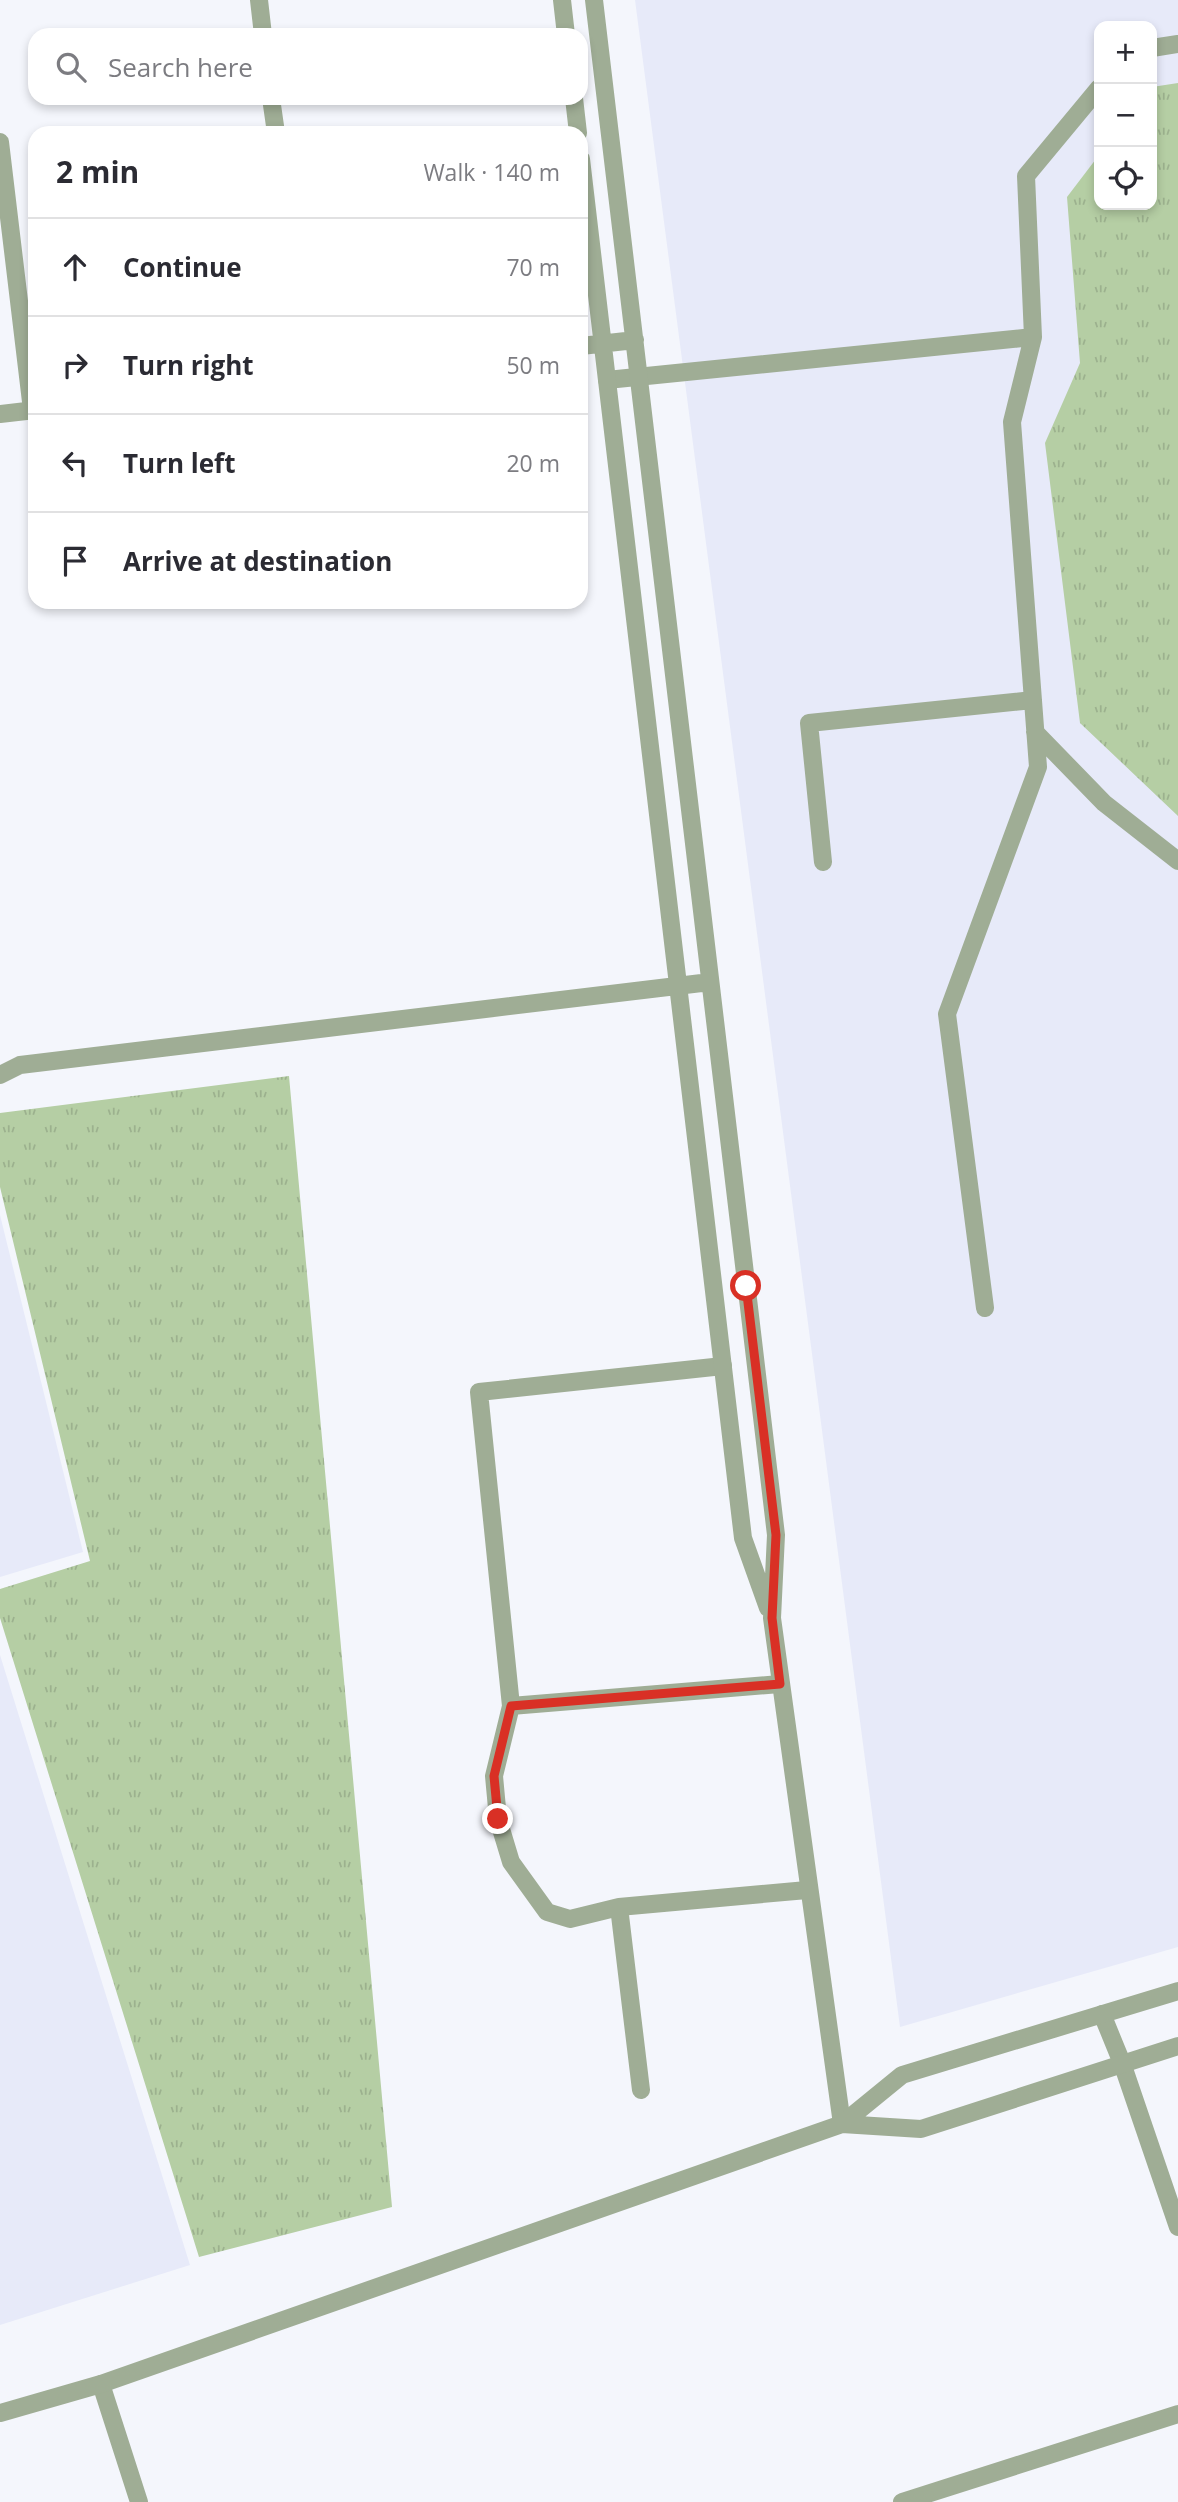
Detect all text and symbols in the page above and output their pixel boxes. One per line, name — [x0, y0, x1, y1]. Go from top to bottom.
map controls — [1094, 21, 1157, 210]
button: + — [1094, 21, 1157, 84]
search box — [28, 28, 588, 105]
icon: search — [52, 48, 90, 86]
text: Search here — [108, 49, 253, 85]
button: − — [1094, 84, 1157, 147]
button: locate — [1094, 147, 1157, 210]
text: 2 min — [56, 151, 139, 192]
text: Walk · 140 m — [423, 156, 560, 188]
icon: ahead — [56, 248, 94, 286]
text: Continue — [123, 249, 242, 285]
text: 70 m — [506, 251, 560, 283]
icon: right — [56, 346, 94, 384]
text: Turn right — [123, 347, 254, 383]
text: 50 m — [506, 349, 560, 381]
icon: left — [56, 444, 94, 482]
text: Turn left — [123, 445, 235, 481]
text: 20 m — [506, 447, 560, 479]
icon: arrive — [56, 542, 94, 580]
text: Arrive at destination — [123, 543, 392, 579]
route start — [730, 1270, 761, 1301]
route end — [482, 1803, 513, 1834]

